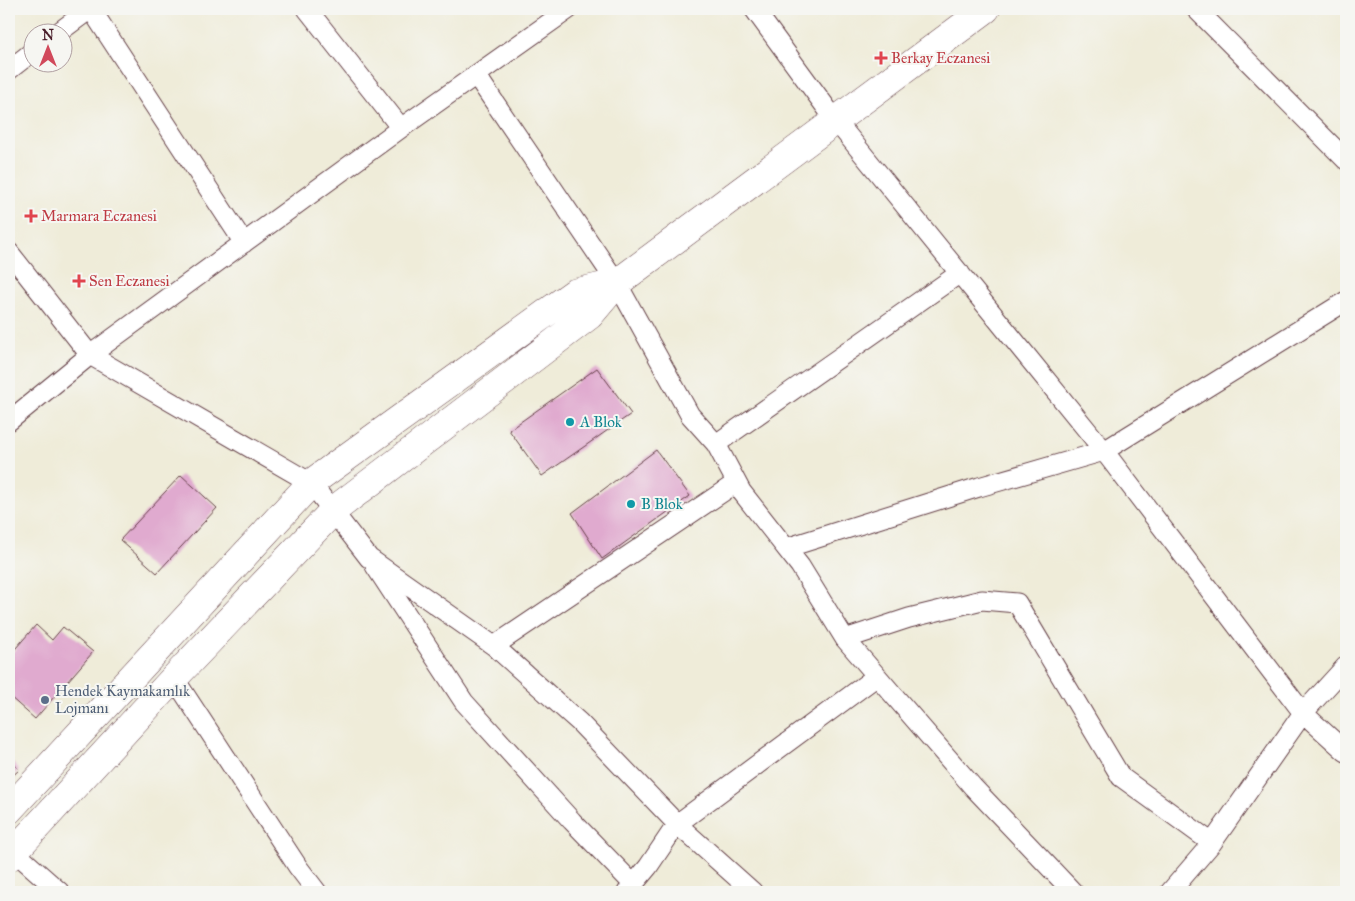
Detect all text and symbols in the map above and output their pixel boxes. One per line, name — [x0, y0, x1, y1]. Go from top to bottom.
north arrow — [22, 22, 72, 72]
text: N — [42, 27, 54, 44]
place label: Berkay Eczanesi — [891, 49, 990, 67]
marker: Berkay Eczanesi — [875, 52, 887, 64]
place label: Marmara Eczanesi — [41, 207, 157, 225]
marker: Marmara Eczanesi — [25, 210, 37, 222]
place label: Sen Eczanesi — [89, 272, 170, 290]
marker: Sen Eczanesi — [73, 275, 85, 287]
place label: A Blok — [579, 413, 622, 431]
marker: A Blok — [564, 416, 576, 428]
place label: B Blok — [641, 495, 683, 513]
marker: B Blok — [625, 498, 637, 510]
place label: Hendek Kaymakamlık Lojmanı — [55, 682, 190, 717]
marker: Hendek Kaymakamlık Lojmanı — [39, 694, 51, 706]

